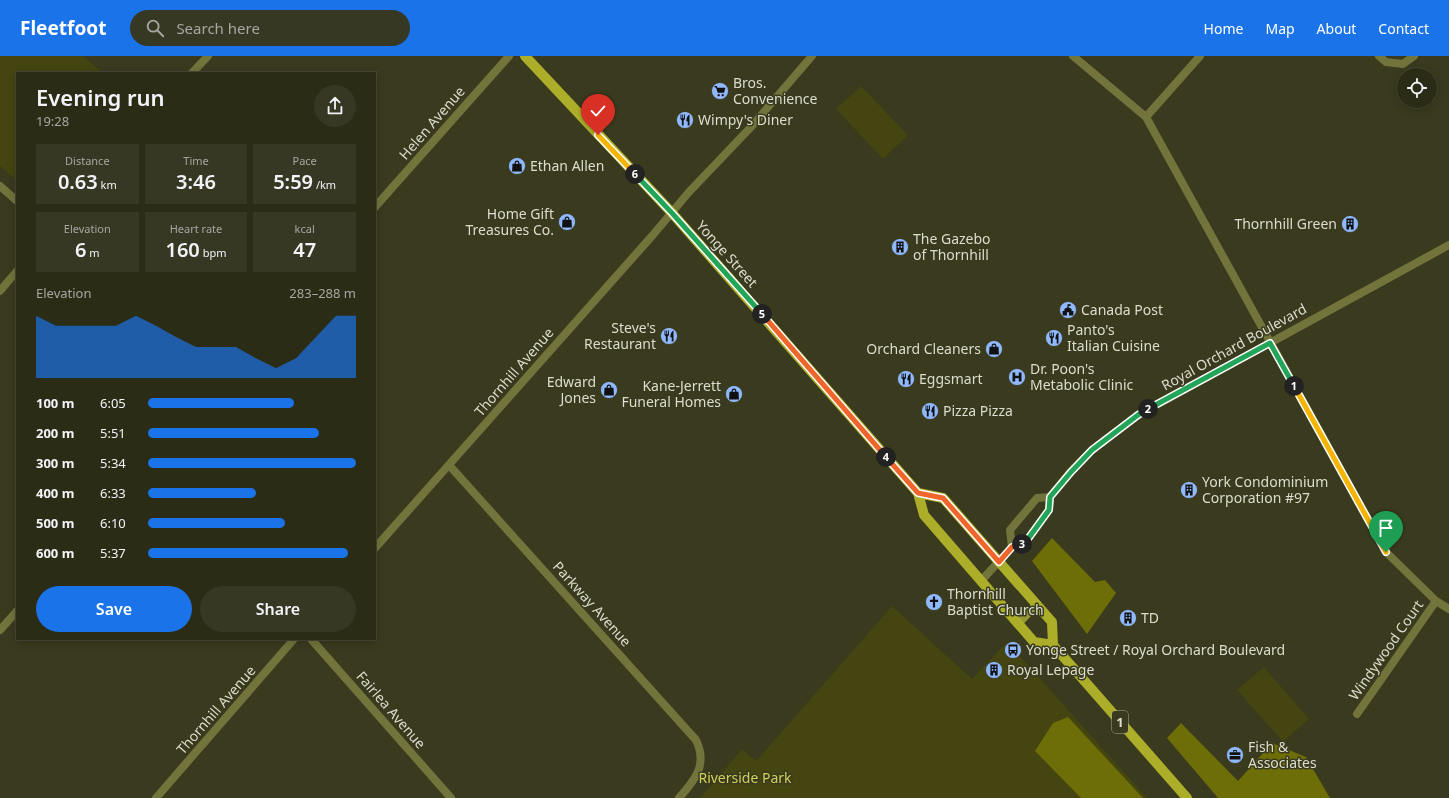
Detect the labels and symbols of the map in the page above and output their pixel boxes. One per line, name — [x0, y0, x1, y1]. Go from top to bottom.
place label: Bros. Convenience — [733, 73, 818, 108]
supermarket icon: Bros. Convenience — [710, 81, 730, 101]
street label: Helen Avenue — [395, 82, 469, 163]
pin — [581, 94, 615, 135]
restaurant icon: Wimpy's Diner — [675, 110, 695, 130]
place label: Wimpy's Diner — [698, 110, 793, 129]
shop icon: Ethan Allen — [507, 156, 527, 176]
place label: Ethan Allen — [530, 156, 604, 175]
pin: 6 — [625, 164, 645, 184]
place label: Home Gift Treasures Co. — [465, 204, 554, 239]
shop icon: Home Gift Treasures Co. — [557, 212, 577, 232]
place label: Thornhill Green — [1234, 214, 1337, 233]
building icon: Thornhill Green — [1340, 214, 1360, 234]
street label: Yonge Street — [692, 216, 762, 291]
place label: The Gazebo of Thornhill — [913, 229, 991, 264]
building icon: The Gazebo of Thornhill — [890, 237, 910, 257]
street label: Royal Orchard Boulevard — [1158, 299, 1310, 394]
public building icon: Canada Post — [1058, 300, 1078, 320]
place label: Canada Post — [1081, 300, 1163, 319]
pin: 5 — [752, 304, 772, 324]
place label: Steve's Restaurant — [584, 318, 656, 353]
place label: Panto's Italian Cuisine — [1067, 320, 1160, 355]
street label: Thornhill Avenue — [470, 323, 557, 420]
restaurant icon: Steve's Restaurant — [659, 326, 679, 346]
restaurant icon: Panto's Italian Cuisine — [1044, 328, 1064, 348]
place label: Orchard Cleaners — [866, 339, 981, 358]
shop icon: Orchard Cleaners — [984, 339, 1004, 359]
place label: Dr. Poon's Metabolic Clinic — [1030, 359, 1134, 394]
hospital icon: Dr. Poon's Metabolic Clinic — [1007, 367, 1027, 387]
restaurant icon: Eggsmart — [896, 369, 916, 389]
place label: Eggsmart — [919, 369, 983, 388]
place label: Edward Jones — [547, 372, 596, 407]
place label: Kane-Jerrett Funeral Homes — [621, 376, 721, 411]
pin: 1 — [1284, 376, 1304, 396]
shop icon: Edward Jones — [599, 380, 619, 400]
shop icon: Kane-Jerrett Funeral Homes — [724, 384, 744, 404]
pin: 2 — [1138, 399, 1158, 419]
restaurant icon: Pizza Pizza — [920, 401, 940, 421]
place label: Pizza Pizza — [943, 401, 1013, 420]
pin: 4 — [876, 447, 896, 467]
place label: York Condominium Corporation #97 — [1202, 472, 1328, 507]
building icon: York Condominium Corporation #97 — [1179, 480, 1199, 500]
pin — [1369, 511, 1403, 552]
pin: 3 — [1012, 534, 1032, 554]
street label: Parkway Avenue — [549, 557, 636, 650]
place label: Thornhill Baptist Church — [947, 584, 1044, 619]
church icon: Thornhill Baptist Church — [924, 592, 944, 612]
street label: Windywood Court — [1344, 596, 1427, 704]
building icon: TD — [1118, 608, 1138, 628]
place label: TD — [1141, 608, 1159, 627]
bus stop icon: Yonge Street / Royal Orchard Boulevard — [1003, 640, 1023, 660]
place label: Yonge Street / Royal Orchard Boulevard — [1026, 640, 1285, 659]
building icon: Royal Lepage — [984, 660, 1004, 680]
place label: Royal Lepage — [1007, 660, 1094, 679]
street label: Thornhill Avenue — [172, 661, 259, 758]
street label: Fairlea Avenue — [352, 667, 430, 752]
road number: 1 — [1112, 711, 1128, 733]
place label: Fish & Associates — [1248, 737, 1317, 772]
office icon: Fish & Associates — [1225, 745, 1245, 765]
park label: Riverside Park — [698, 768, 792, 787]

